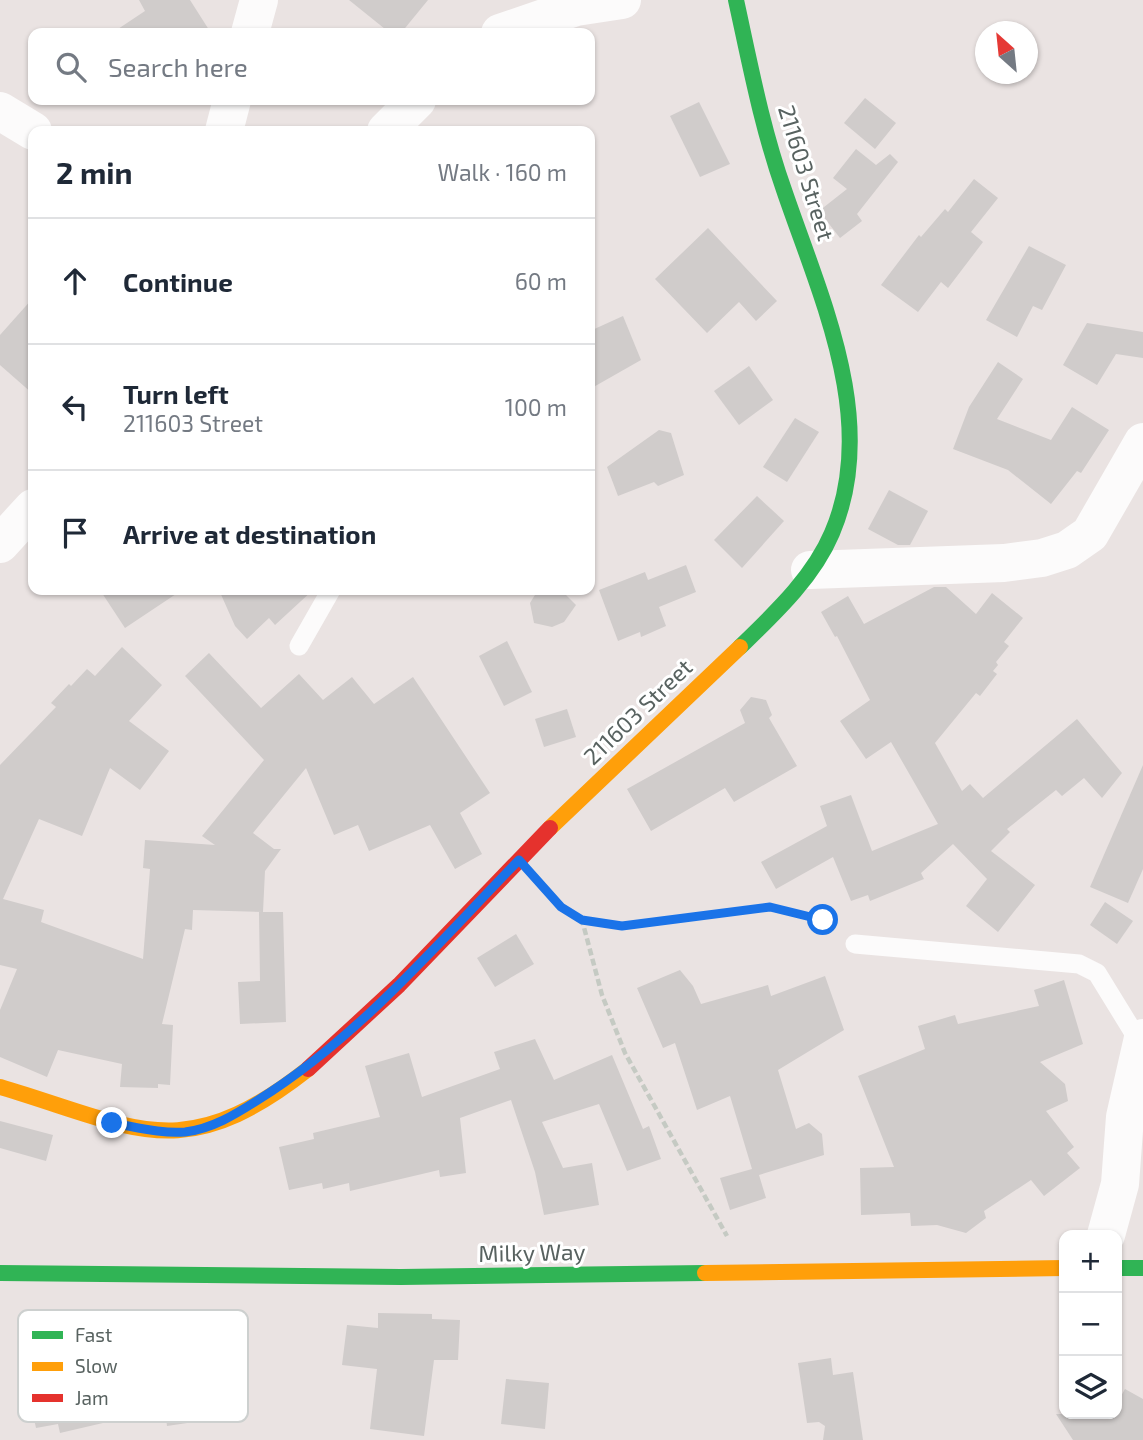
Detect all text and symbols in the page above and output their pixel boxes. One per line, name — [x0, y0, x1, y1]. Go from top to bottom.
north arrow — [975, 21, 1038, 84]
search box — [28, 28, 595, 105]
icon: search — [52, 48, 90, 86]
text: Search here — [108, 51, 248, 82]
street label: 211603 Street — [773, 102, 841, 244]
text: 2 min — [56, 154, 133, 190]
text: Walk · 160 m — [437, 158, 567, 186]
icon: ahead — [56, 262, 94, 300]
text: Continue — [123, 266, 233, 297]
text: 60 m — [515, 267, 567, 295]
text: Turn left — [123, 378, 229, 409]
icon: left — [56, 388, 94, 426]
text: 100 m — [505, 393, 567, 421]
text: 211603 Street — [123, 409, 263, 437]
icon: arrive — [56, 514, 94, 552]
text: Arrive at destination — [123, 518, 376, 549]
street label: 211603 Street — [577, 652, 698, 770]
route start — [807, 904, 838, 935]
route end — [96, 1107, 127, 1138]
map controls — [1059, 1230, 1122, 1419]
button: + — [1059, 1230, 1122, 1293]
street label: Milky Way — [478, 1237, 586, 1267]
button: − — [1059, 1293, 1122, 1356]
legend — [18, 1310, 248, 1422]
text: Fast — [75, 1323, 112, 1346]
text: Slow — [75, 1354, 118, 1377]
button: layers — [1059, 1356, 1122, 1419]
text: Jam — [75, 1386, 109, 1409]

